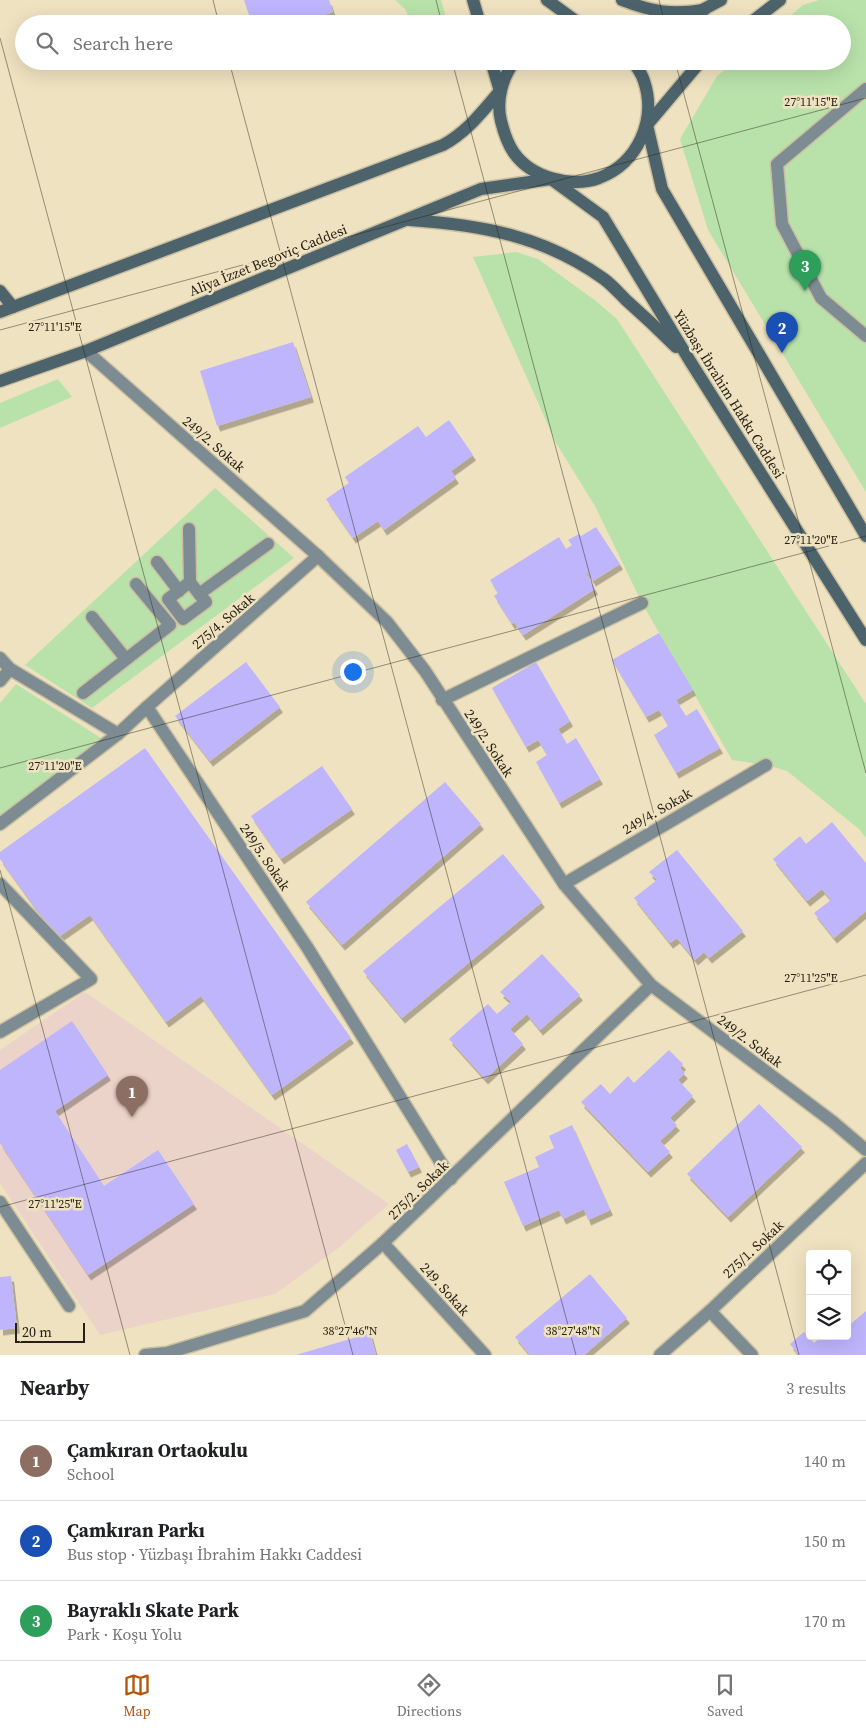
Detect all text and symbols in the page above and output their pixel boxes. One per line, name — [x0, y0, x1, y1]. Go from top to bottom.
search box — [15, 15, 851, 70]
icon: search — [33, 29, 61, 57]
text: Search here — [73, 30, 173, 56]
text: 27°11'15"E — [784, 94, 838, 110]
street label: Aliya İzzet Begoviç Caddesi — [186, 219, 350, 301]
pin: 3 — [789, 250, 821, 291]
street label: Yüzbaşı İbrahim Hakkı Caddesi — [669, 306, 789, 482]
pin: 2 — [766, 312, 798, 353]
text: 27°11'15"E — [28, 319, 82, 335]
street label: 249/2. Sokak — [178, 411, 250, 477]
text: 27°11'20"E — [784, 532, 838, 548]
street label: 275/4. Sokak — [187, 588, 259, 654]
your location — [340, 659, 366, 685]
street label: 249/2. Sokak — [460, 705, 519, 781]
text: 27°11'20"E — [28, 758, 82, 774]
street label: 249/4. Sokak — [619, 783, 696, 839]
street label: 249/5. Sokak — [235, 819, 295, 895]
text: 27°11'25"E — [784, 970, 838, 986]
street label: 249/2. Sokak — [713, 1010, 787, 1072]
pin: 1 — [116, 1076, 148, 1117]
street label: 275/2. Sokak — [383, 1156, 453, 1224]
text: 27°11'25"E — [28, 1196, 82, 1212]
street label: 275/1. Sokak — [718, 1215, 788, 1283]
map controls — [806, 1250, 851, 1340]
button: locate — [806, 1250, 851, 1295]
street label: 249. Sokak — [416, 1258, 475, 1320]
button: layers — [806, 1295, 851, 1340]
scale bar — [15, 1320, 85, 1343]
text: 20 m — [22, 1322, 52, 1342]
text: 38°27'46"N — [322, 1323, 378, 1339]
text: 38°27'48"N — [545, 1323, 601, 1339]
text: Nearby — [20, 1373, 90, 1402]
text: 3 results — [786, 1377, 846, 1399]
text: Çamkıran Ortaokulu — [67, 1437, 248, 1463]
text: 1 — [32, 1450, 40, 1472]
text: 140 m — [804, 1450, 846, 1472]
text: School — [67, 1463, 115, 1485]
text: Çamkıran Parkı — [67, 1517, 205, 1543]
text: 2 — [32, 1530, 40, 1552]
text: 150 m — [804, 1530, 846, 1552]
text: Bus stop · Yüzbaşı İbrahim Hakkı Caddesi — [67, 1543, 362, 1565]
text: Bayraklı Skate Park — [67, 1597, 239, 1623]
text: 3 — [32, 1610, 40, 1632]
text: 170 m — [804, 1610, 846, 1632]
text: Park · Koşu Yolu — [67, 1623, 182, 1645]
tab: Map — [123, 1671, 151, 1721]
tab: Directions — [397, 1671, 461, 1721]
tab: Saved — [707, 1671, 743, 1721]

